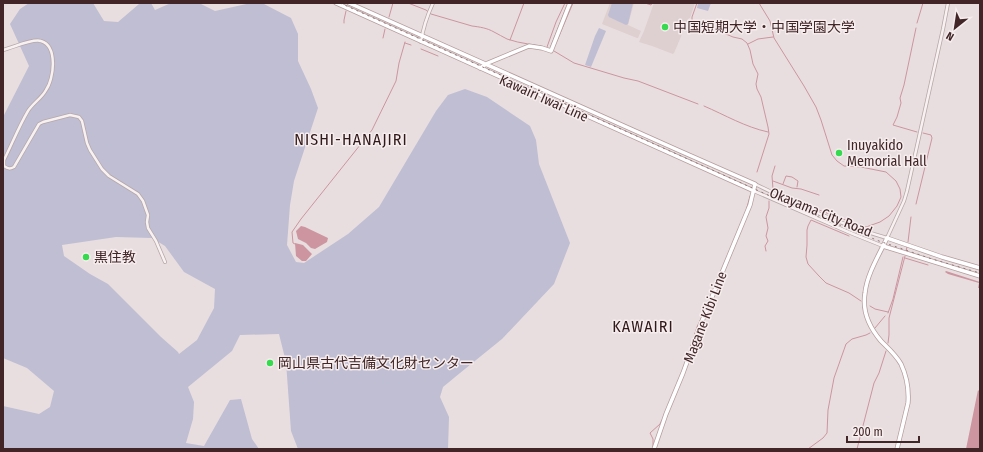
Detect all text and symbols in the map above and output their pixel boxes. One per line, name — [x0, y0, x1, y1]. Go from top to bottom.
north arrow — [935, 8, 975, 48]
place label: 中国短期大学・中国学園大学 — [673, 19, 855, 36]
marker: 中国短期大学・中国学園大学 — [660, 22, 670, 32]
text: N — [944, 29, 956, 44]
street label: Kawairi Iwai Line — [497, 71, 591, 126]
district label: NISHI-HANAJIRI — [294, 130, 408, 149]
place label: Inuyakido Memorial Hall — [847, 137, 927, 170]
marker: Inuyakido Memorial Hall — [834, 148, 844, 158]
street label: Okayama City Road — [767, 184, 875, 241]
place label: 黒住教 — [94, 249, 136, 266]
marker: 黒住教 — [81, 252, 91, 262]
street label: Magane Kibi Line — [680, 269, 731, 365]
district label: KAWAIRI — [612, 317, 674, 336]
place label: 岡山県古代吉備文化財センター — [278, 355, 474, 372]
marker: 岡山県古代吉備文化財センター — [265, 358, 275, 368]
scale bar — [847, 418, 919, 444]
text: 200 m — [853, 425, 883, 439]

